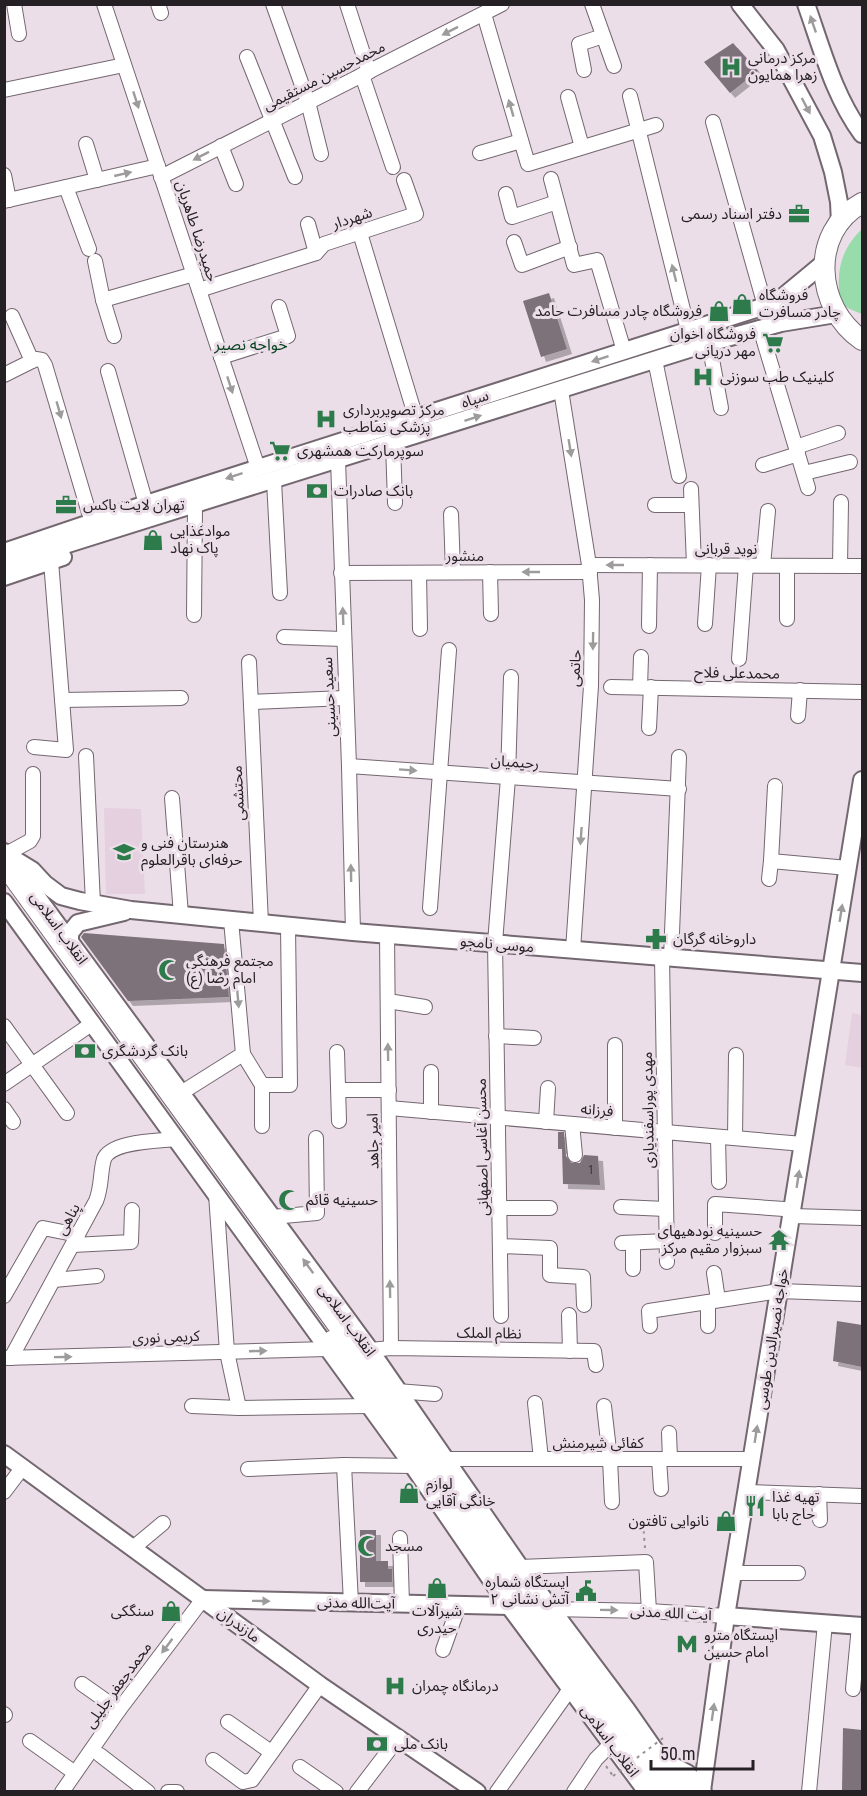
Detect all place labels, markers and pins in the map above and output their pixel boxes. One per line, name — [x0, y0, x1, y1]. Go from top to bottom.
place label: مرکز درمانی زهرا همایون — [748, 49, 818, 84]
hospital icon: مرکز درمانی زهرا همایون — [719, 55, 743, 79]
office icon: دفتر اسناد رسمی — [787, 202, 811, 226]
place label: دفتر اسناد رسمی — [681, 205, 782, 223]
place label: فروشگاه چادر مسافرت — [759, 286, 841, 322]
shop icon: فروشگاه چادر مسافرت — [730, 292, 754, 316]
shop icon: فروشگاه چادر مسافرت حامد — [707, 299, 731, 323]
place label: فروشگاه چادر مسافرت حامد — [535, 302, 702, 321]
place label: فروشگاه اخوان مهر دریانی — [670, 325, 756, 360]
supermarket icon: فروشگاه اخوان مهر دریانی — [761, 331, 785, 355]
hospital icon: کلینیک طب سوزنی — [691, 365, 715, 389]
place label: کلینیک طب سوزنی — [720, 368, 835, 386]
place label: مرکز تصویربرداری پزشکی نماطب — [343, 401, 445, 437]
hospital icon: مرکز تصویربرداری پزشکی نماطب — [314, 407, 338, 431]
supermarket icon: سوپرمارکت همشهری — [268, 439, 292, 463]
place label: سوپرمارکت همشهری — [297, 442, 424, 461]
bank icon: بانک صادرات — [305, 479, 329, 503]
place label: بانک صادرات — [334, 482, 413, 500]
office icon: تهران لایت باکس — [54, 493, 78, 517]
place label: تهران لایت باکس — [83, 496, 185, 514]
place label: موادغذایی پاک نهاد — [170, 522, 230, 558]
shop icon: موادغذایی پاک نهاد — [141, 528, 165, 552]
place label: هنرستان فنی و حرفه‌ای باقرالعلوم — [141, 834, 243, 871]
school or university icon: هنرستان فنی و حرفه‌ای باقرالعلوم — [112, 840, 136, 864]
pharmacy icon: داروخانه گرگان — [644, 927, 668, 951]
place label: داروخانه گرگان — [673, 930, 756, 948]
place label: مجتمع فرهنگی امام رضا (ع) — [186, 952, 274, 990]
mosque icon: مجتمع فرهنگی امام رضا (ع) — [157, 958, 181, 982]
bank icon: بانک گردشگری — [73, 1039, 97, 1063]
place label: بانک گردشگری — [102, 1042, 188, 1060]
mosque icon: حسینیه قائم — [277, 1188, 301, 1212]
place label: حسینیه قائم — [306, 1191, 378, 1211]
place label: حسینیه نودهیهای سبزوار مقیم مرکز — [658, 1222, 762, 1259]
temple icon: حسینیه نودهیهای سبزوار مقیم مرکز — [767, 1228, 791, 1252]
place label: لوازم خانگی آقایی — [426, 1475, 496, 1510]
shop icon: لوازم خانگی آقایی — [397, 1481, 421, 1505]
place label: تهیه غذا حاج بابا — [772, 1488, 820, 1526]
restaurant icon: تهیه غذا حاج بابا — [743, 1494, 767, 1518]
shop icon: نانوایی تافتون — [714, 1509, 738, 1533]
place label: نانوایی تافتون — [628, 1512, 709, 1530]
mosque icon: مسجد — [356, 1534, 380, 1558]
place label: مسجد — [385, 1537, 423, 1555]
place label: ایستگاه شماره ۲ آتش نشانی — [485, 1573, 570, 1608]
shop icon: شیرآلات حیدری — [425, 1576, 449, 1600]
public building icon: ایستگاه شماره ۲ آتش نشانی — [574, 1579, 598, 1603]
shop icon: سنگکی — [159, 1599, 183, 1623]
place label: سنگکی — [111, 1602, 154, 1620]
place label: شیرآلات حیدری — [412, 1602, 462, 1637]
place label: ایستگاه مترو امام حسین — [704, 1626, 778, 1663]
metro station icon: ایستگاه مترو امام حسین — [675, 1632, 699, 1656]
hospital icon: درمانگاه چمران — [383, 1674, 407, 1698]
place label: درمانگاه چمران — [412, 1677, 499, 1696]
bank icon: بانک ملی — [365, 1732, 389, 1756]
place label: بانک ملی — [394, 1735, 448, 1753]

